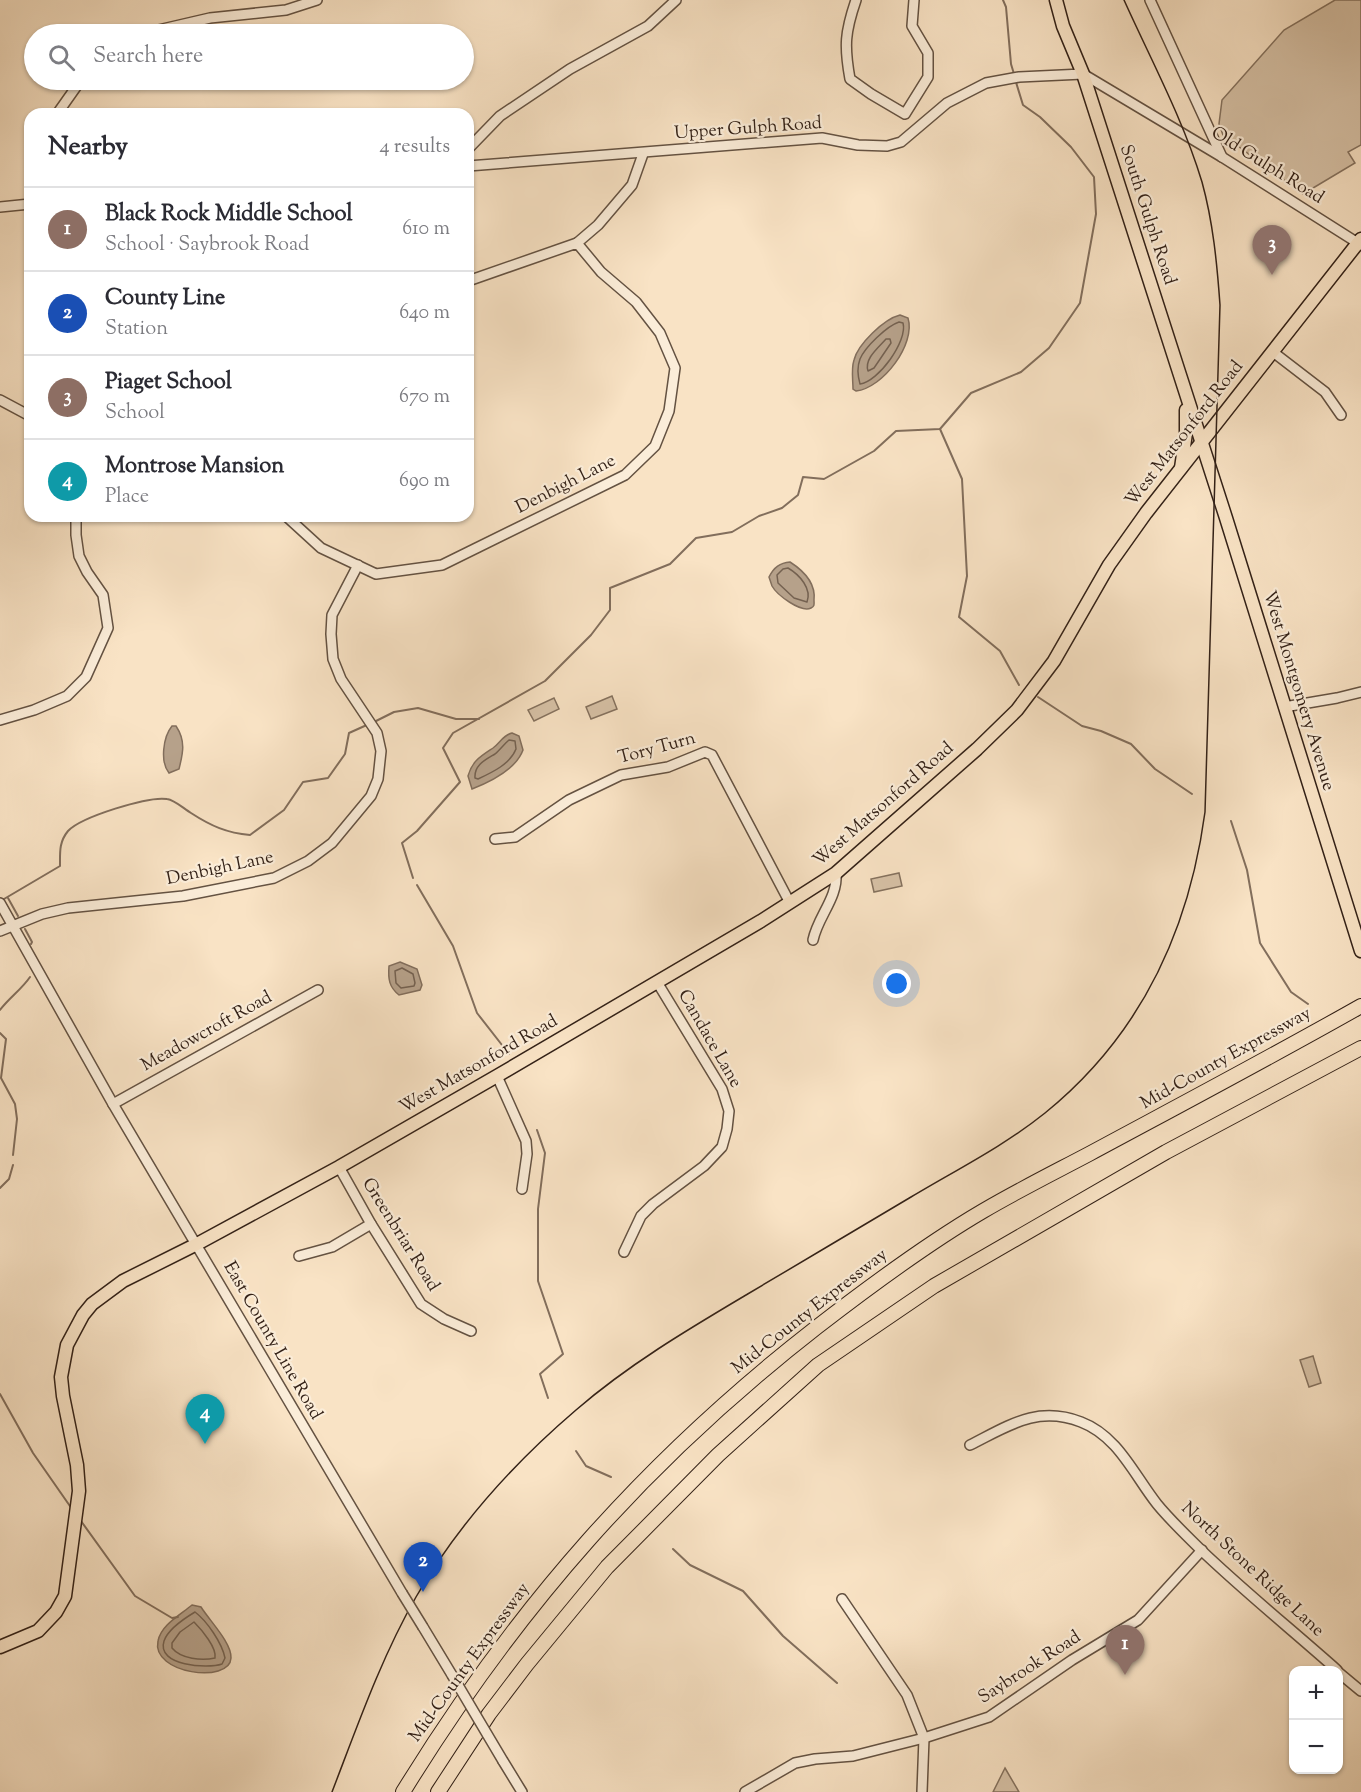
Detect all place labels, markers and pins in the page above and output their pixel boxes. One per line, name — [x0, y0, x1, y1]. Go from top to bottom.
pin: 3 — [1252, 226, 1292, 275]
pin: 4 — [186, 1394, 224, 1444]
pin: 2 — [404, 1542, 442, 1592]
pin: 1 — [1106, 1626, 1144, 1675]

